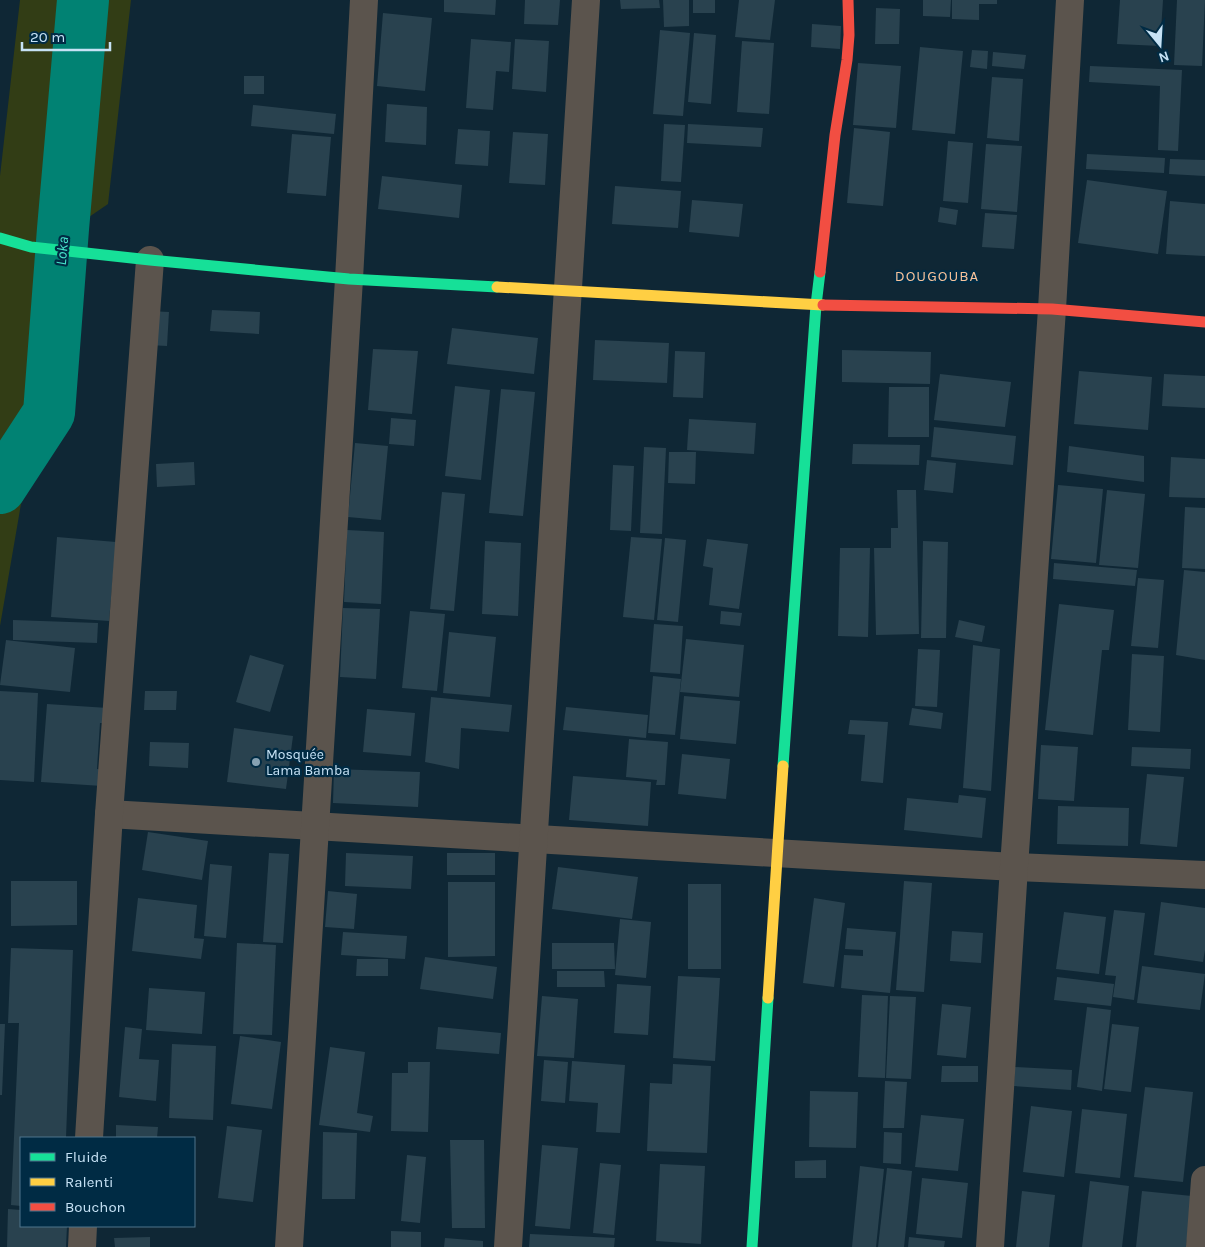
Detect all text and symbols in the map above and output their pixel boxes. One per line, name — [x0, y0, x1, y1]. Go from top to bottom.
scale bar — [22, 20, 110, 52]
north arrow — [1135, 20, 1185, 70]
text: 20 m — [30, 28, 65, 46]
text: N — [1156, 47, 1171, 67]
water label: Loka — [52, 236, 72, 266]
district label: DOUGOUBA — [895, 267, 979, 285]
place label: Mosquée Lama Bamba — [266, 746, 350, 779]
marker: Mosquée Lama Bamba — [250, 756, 262, 768]
legend — [20, 1137, 195, 1227]
text: Fluide — [65, 1148, 107, 1166]
text: Ralenti — [65, 1173, 114, 1191]
text: Bouchon — [65, 1198, 126, 1216]

